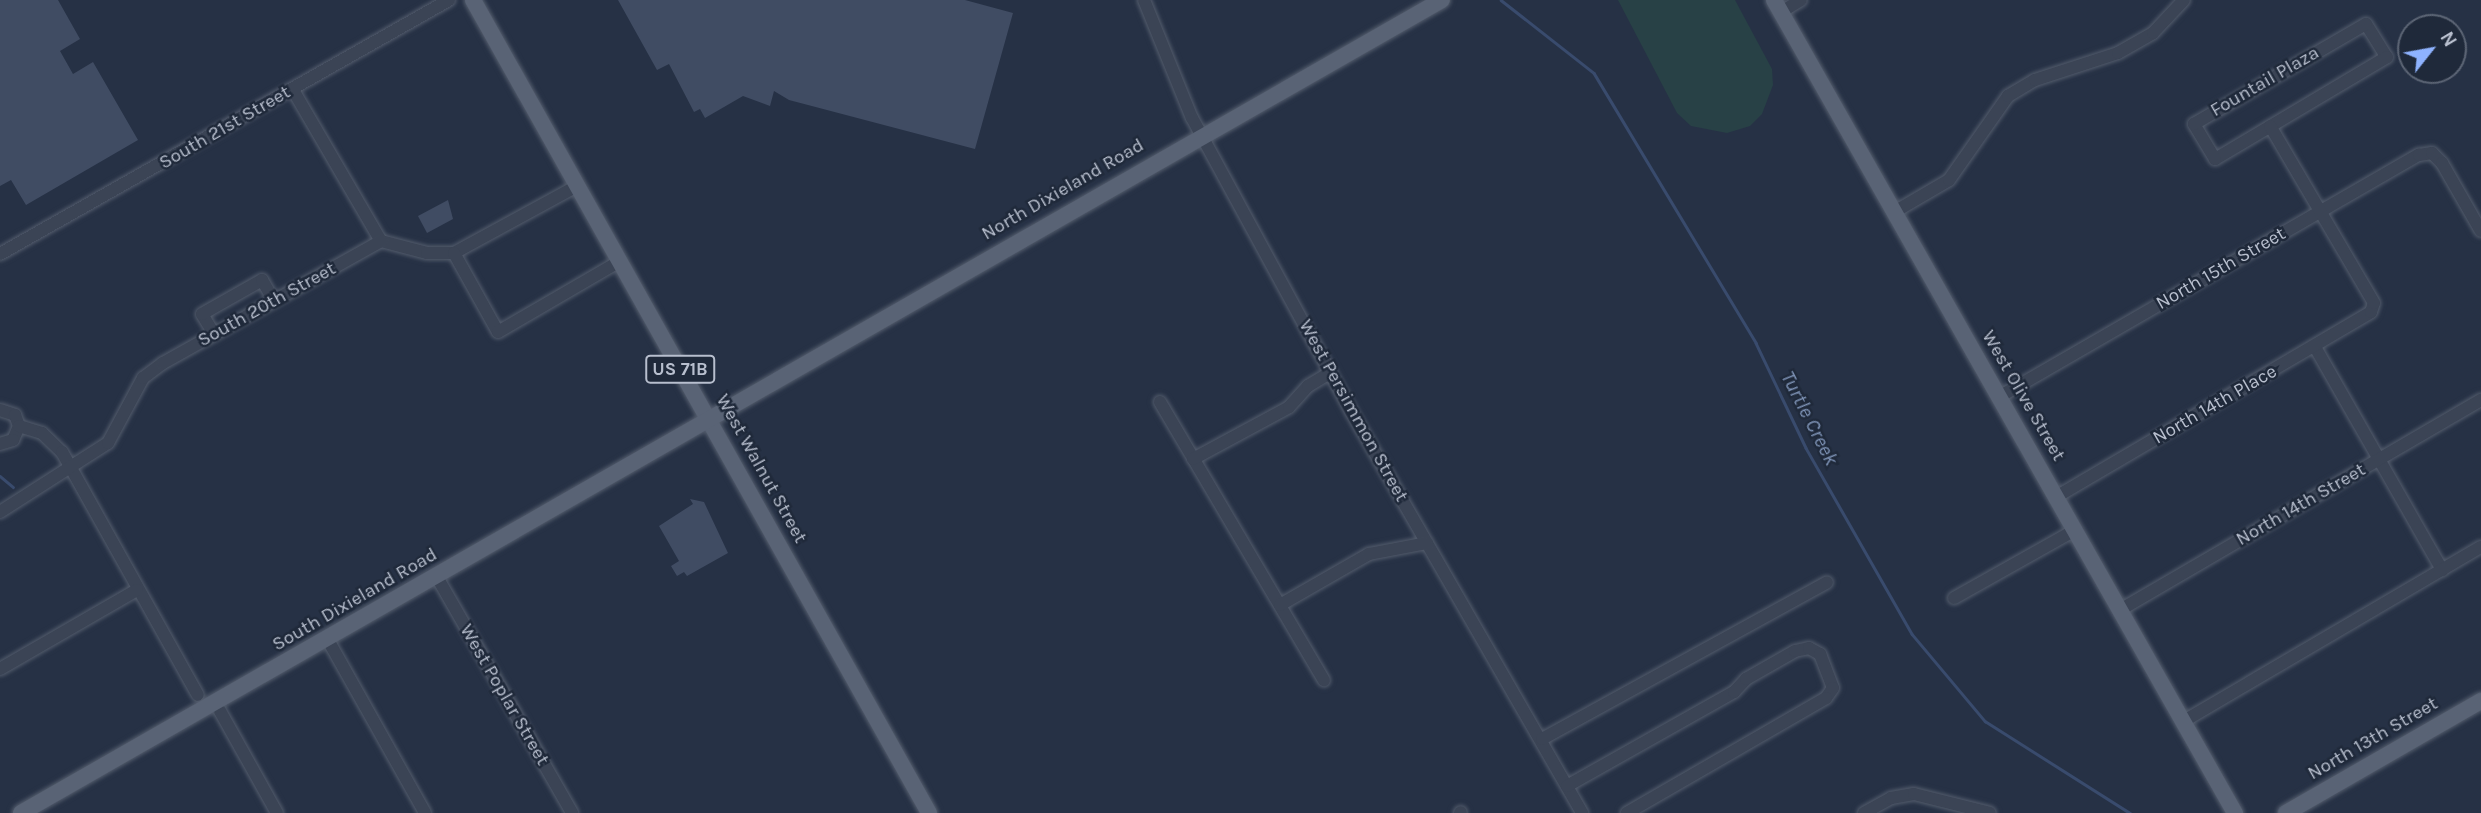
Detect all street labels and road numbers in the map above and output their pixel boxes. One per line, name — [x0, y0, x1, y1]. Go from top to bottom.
street label: Fountail Plaza — [2207, 42, 2323, 122]
street label: South 21st Street — [155, 81, 295, 175]
street label: North Dixieland Road — [978, 134, 1148, 246]
street label: North 15th Street — [2152, 223, 2290, 315]
street label: South 20th Street — [194, 258, 340, 352]
street label: West Persimmon Street — [1293, 316, 1413, 506]
street label: West Olive Street — [1976, 327, 2070, 465]
road number: US 71B — [645, 354, 715, 384]
street label: North 14th Place — [2149, 360, 2281, 450]
street label: West Walnut Street — [711, 391, 811, 547]
street label: North 14th Street — [2232, 459, 2370, 551]
street label: South Dixieland Road — [269, 543, 441, 657]
street label: West Poplar Street — [454, 620, 554, 770]
street label: North 13th Street — [2304, 693, 2442, 785]

